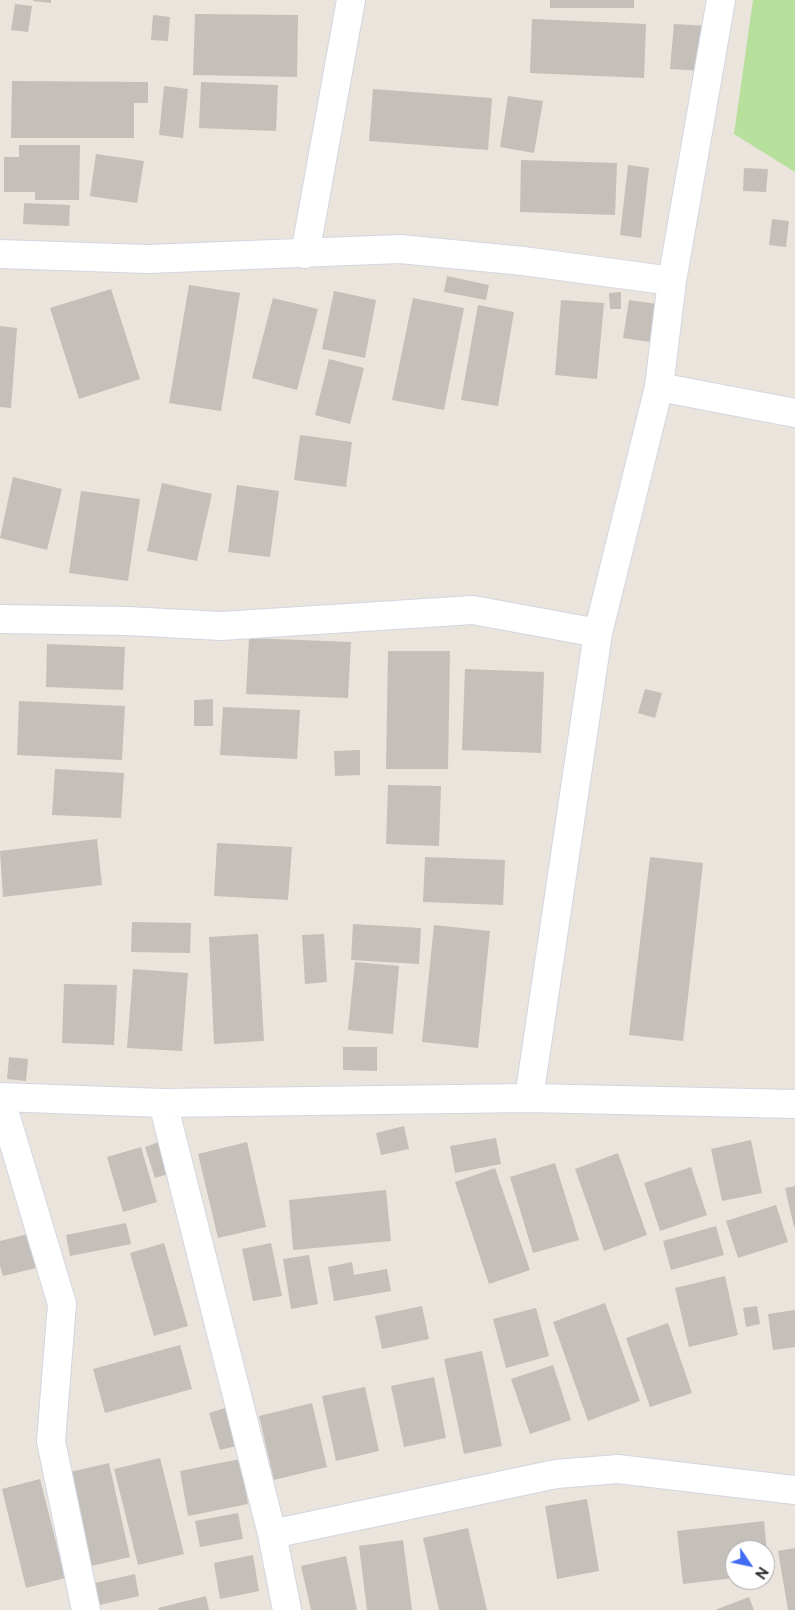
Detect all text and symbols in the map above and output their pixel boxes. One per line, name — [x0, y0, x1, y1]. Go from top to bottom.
north arrow — [725, 1540, 775, 1590]
text: N — [752, 1564, 771, 1582]

